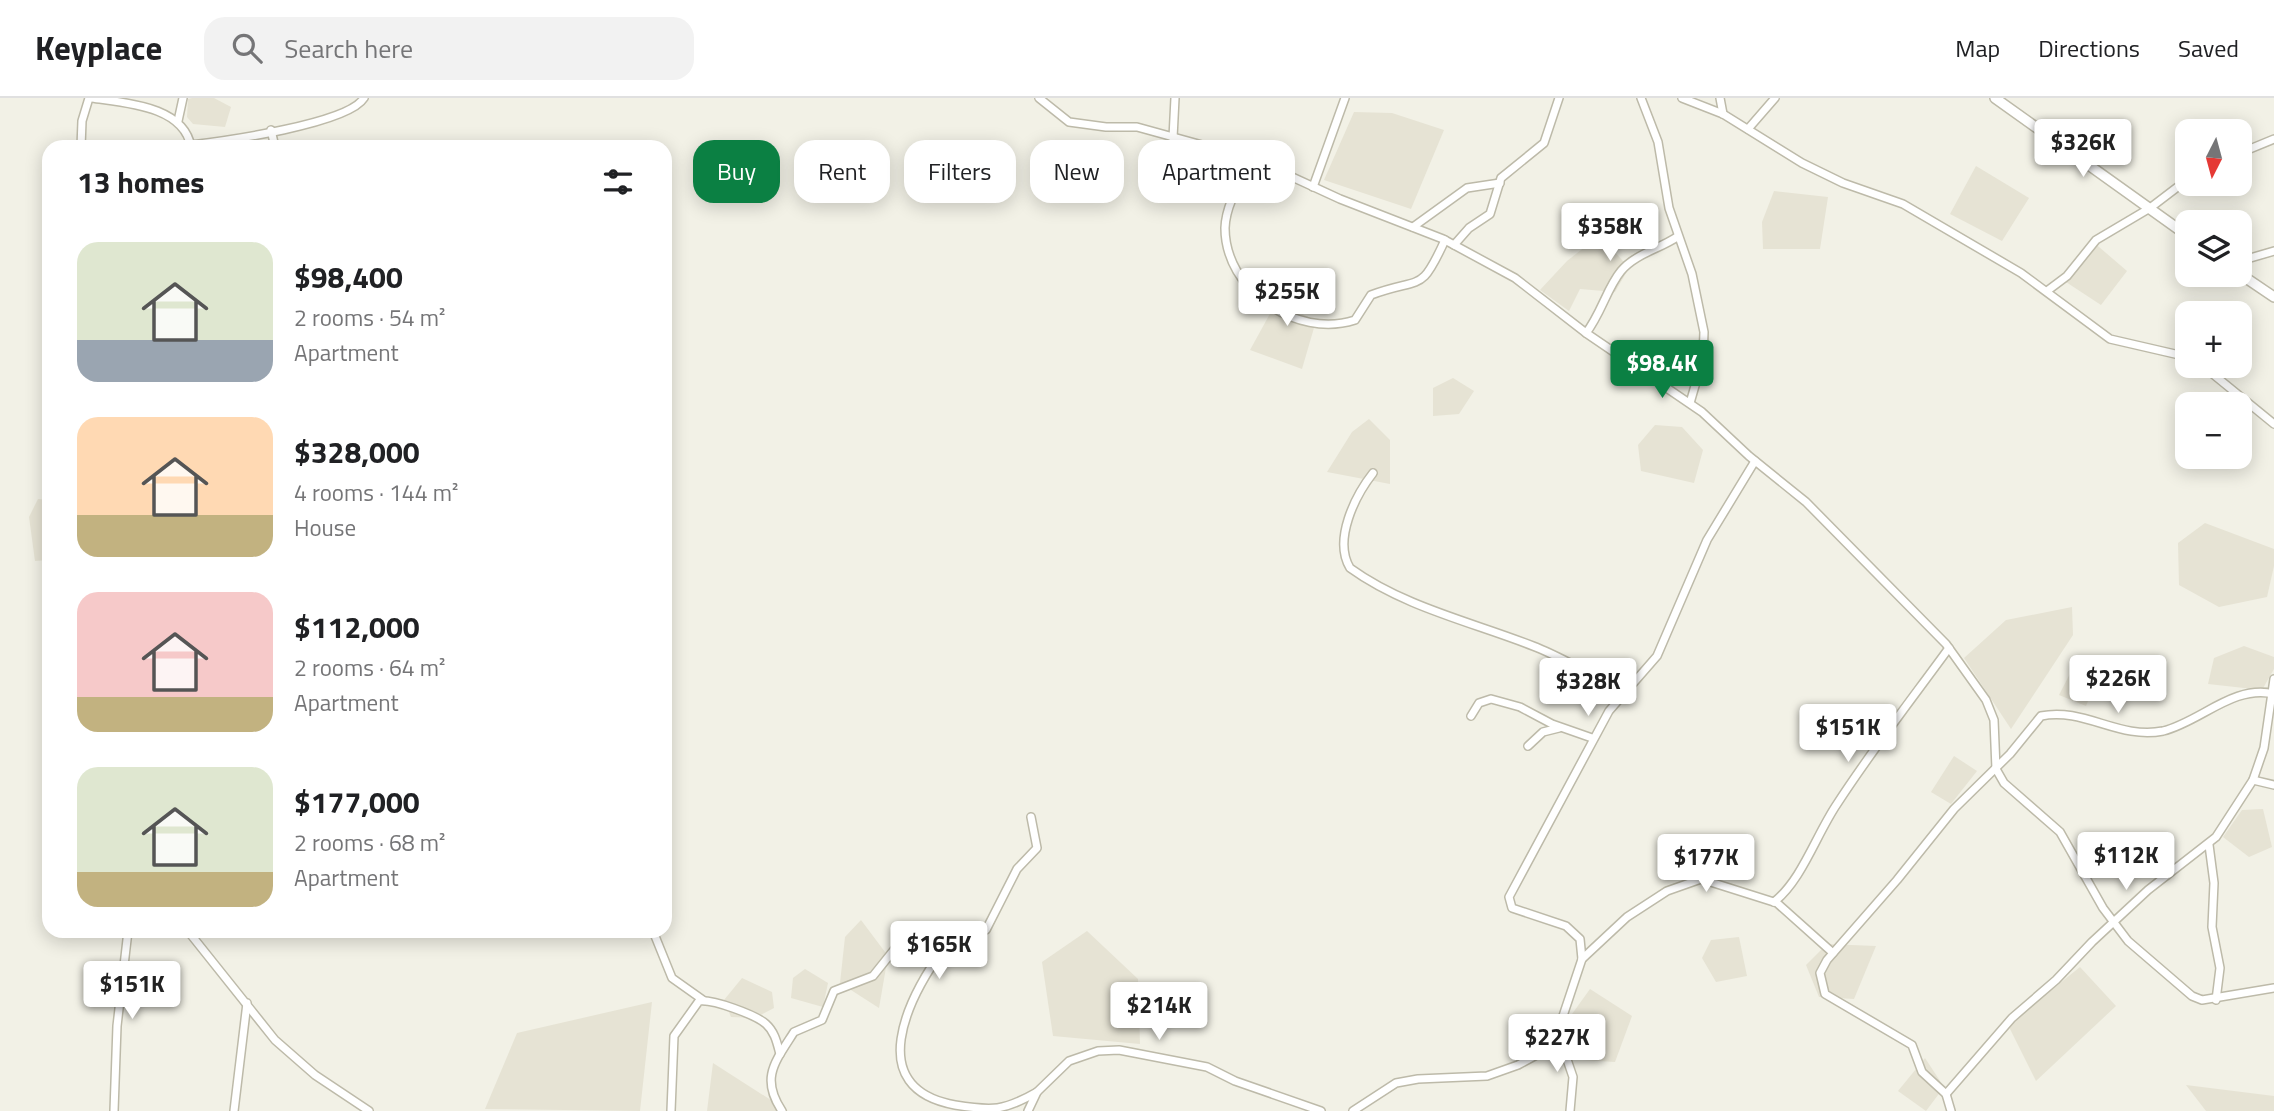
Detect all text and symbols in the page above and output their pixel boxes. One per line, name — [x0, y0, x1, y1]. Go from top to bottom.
search box — [204, 17, 694, 80]
text: Keyplace — [35, 23, 162, 73]
icon: search — [228, 29, 266, 67]
text: Search here — [284, 29, 413, 68]
text: Map — [1955, 30, 2000, 66]
text: Directions — [2038, 30, 2140, 66]
text: Saved — [2178, 30, 2239, 66]
north arrow — [2175, 119, 2252, 196]
map controls — [2175, 119, 2252, 469]
pin: $326K — [2034, 120, 2132, 179]
text: $326K — [2050, 124, 2116, 159]
chip: Buy — [693, 140, 780, 203]
chip: Rent — [794, 140, 890, 203]
chip: Filters — [904, 140, 1016, 203]
chip: New — [1030, 140, 1124, 203]
chip: Apartment — [1138, 140, 1295, 203]
text: 13 homes — [77, 159, 204, 205]
icon: filters — [599, 163, 637, 201]
pin: $358K — [1561, 204, 1659, 263]
text: $358K — [1577, 208, 1643, 243]
button: layers — [2175, 210, 2252, 287]
text: $98,400 — [294, 254, 403, 300]
pin: $255K — [1238, 268, 1336, 328]
icon: home — [133, 270, 217, 354]
text: $255K — [1254, 273, 1320, 308]
text: 2 rooms · 54 m² — [294, 300, 445, 335]
button: + — [2175, 301, 2252, 378]
text: Apartment — [294, 335, 399, 370]
pin: $98.4K — [1605, 341, 1719, 400]
text: $98.4K — [1626, 345, 1698, 380]
button: − — [2175, 392, 2252, 469]
text: $328,000 — [294, 429, 420, 475]
icon: home — [133, 445, 217, 529]
text: 4 rooms · 144 m² — [294, 475, 458, 510]
text: House — [294, 510, 356, 545]
text: $112,000 — [294, 604, 420, 650]
icon: home — [133, 620, 217, 704]
text: 2 rooms · 64 m² — [294, 650, 445, 685]
pin: $226K — [2069, 656, 2167, 715]
pin: $328K — [1539, 658, 1637, 718]
text: $226K — [2085, 660, 2151, 695]
text: $328K — [1555, 663, 1621, 698]
text: Apartment — [294, 685, 399, 720]
pin: $151K — [1799, 704, 1897, 764]
text: $151K — [1815, 709, 1881, 744]
text: $177,000 — [294, 779, 420, 825]
icon: home — [133, 795, 217, 879]
text: 2 rooms · 68 m² — [294, 825, 445, 860]
pin: $112K — [2077, 832, 2175, 892]
pin: $177K — [1657, 834, 1755, 894]
text: $112K — [2093, 837, 2159, 872]
text: $177K — [1673, 839, 1739, 874]
text: Apartment — [294, 860, 399, 895]
pin: $165K — [890, 922, 988, 981]
text: $165K — [906, 926, 972, 961]
pin: $151K — [83, 962, 181, 1021]
text: $151K — [99, 966, 165, 1001]
pin: $214K — [1110, 982, 1208, 1042]
text: $214K — [1126, 987, 1192, 1022]
pin: $227K — [1508, 1014, 1606, 1074]
text: $227K — [1524, 1019, 1590, 1054]

